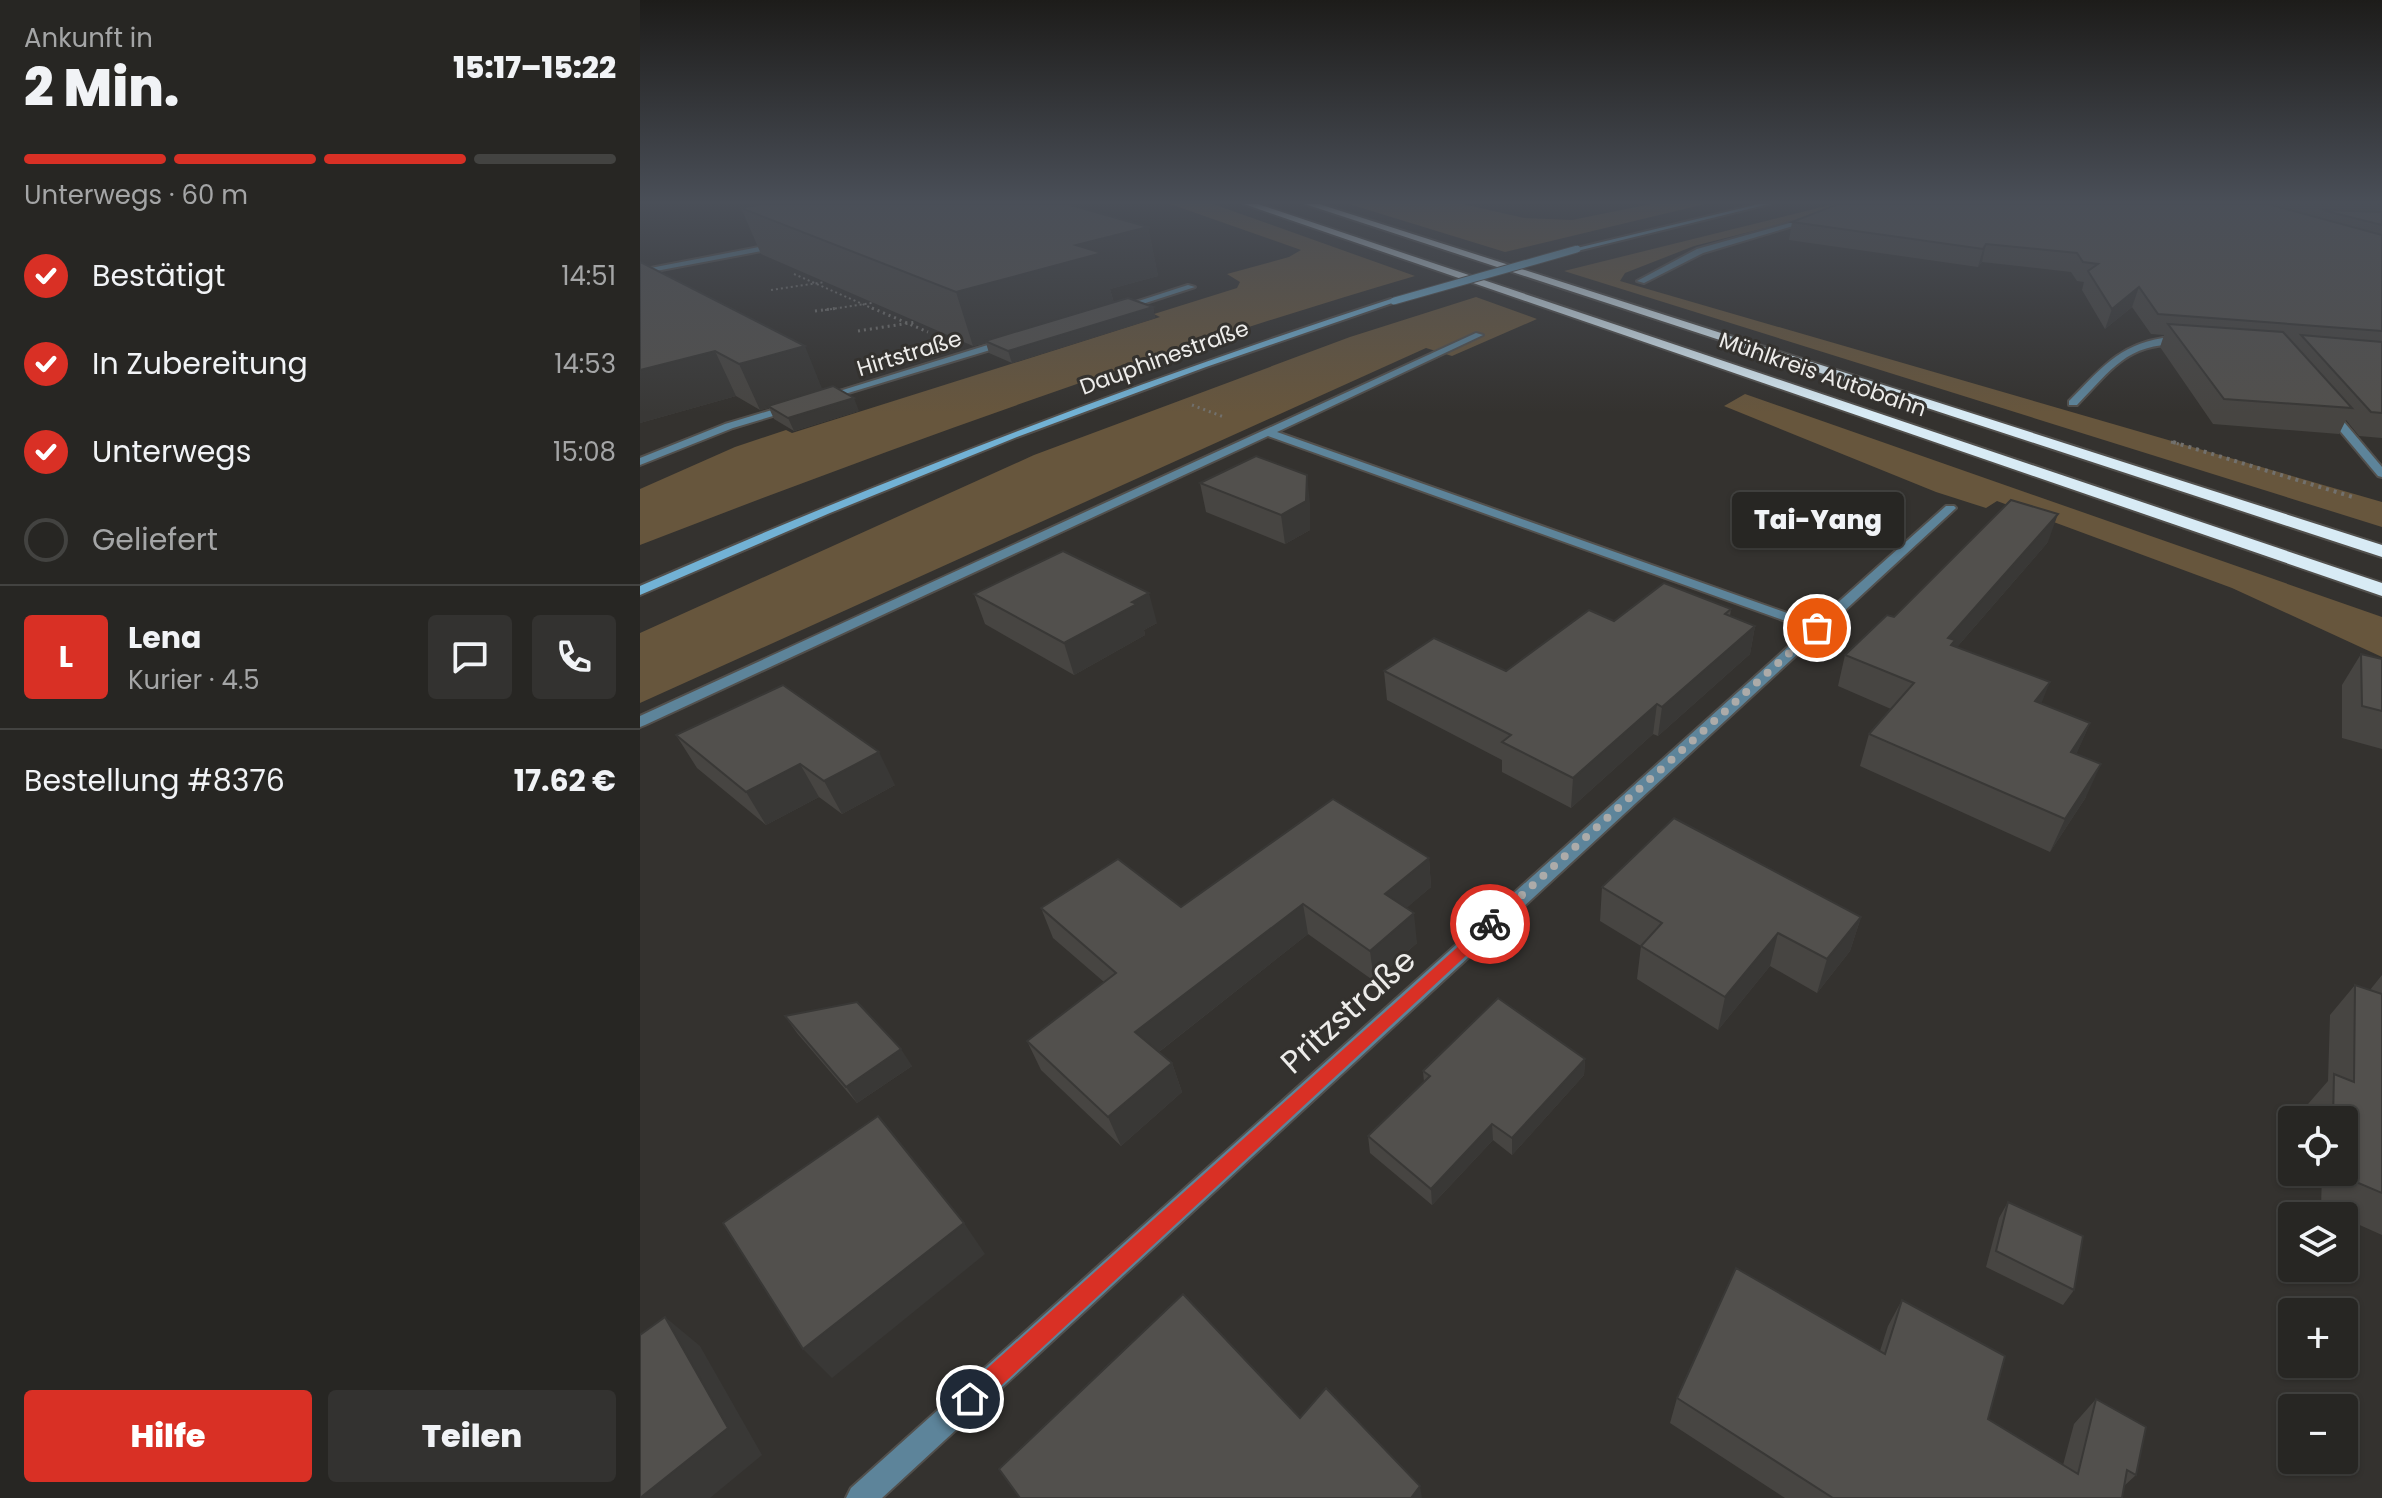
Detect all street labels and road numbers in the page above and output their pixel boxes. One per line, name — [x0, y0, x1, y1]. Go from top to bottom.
street label: Dauphinestraße — [1075, 312, 1253, 402]
street label: Hirtstraße — [853, 323, 965, 384]
street label: Mühlkreis Autobahn — [1715, 324, 1931, 425]
street label: Pritzstraße — [1270, 938, 1425, 1084]

